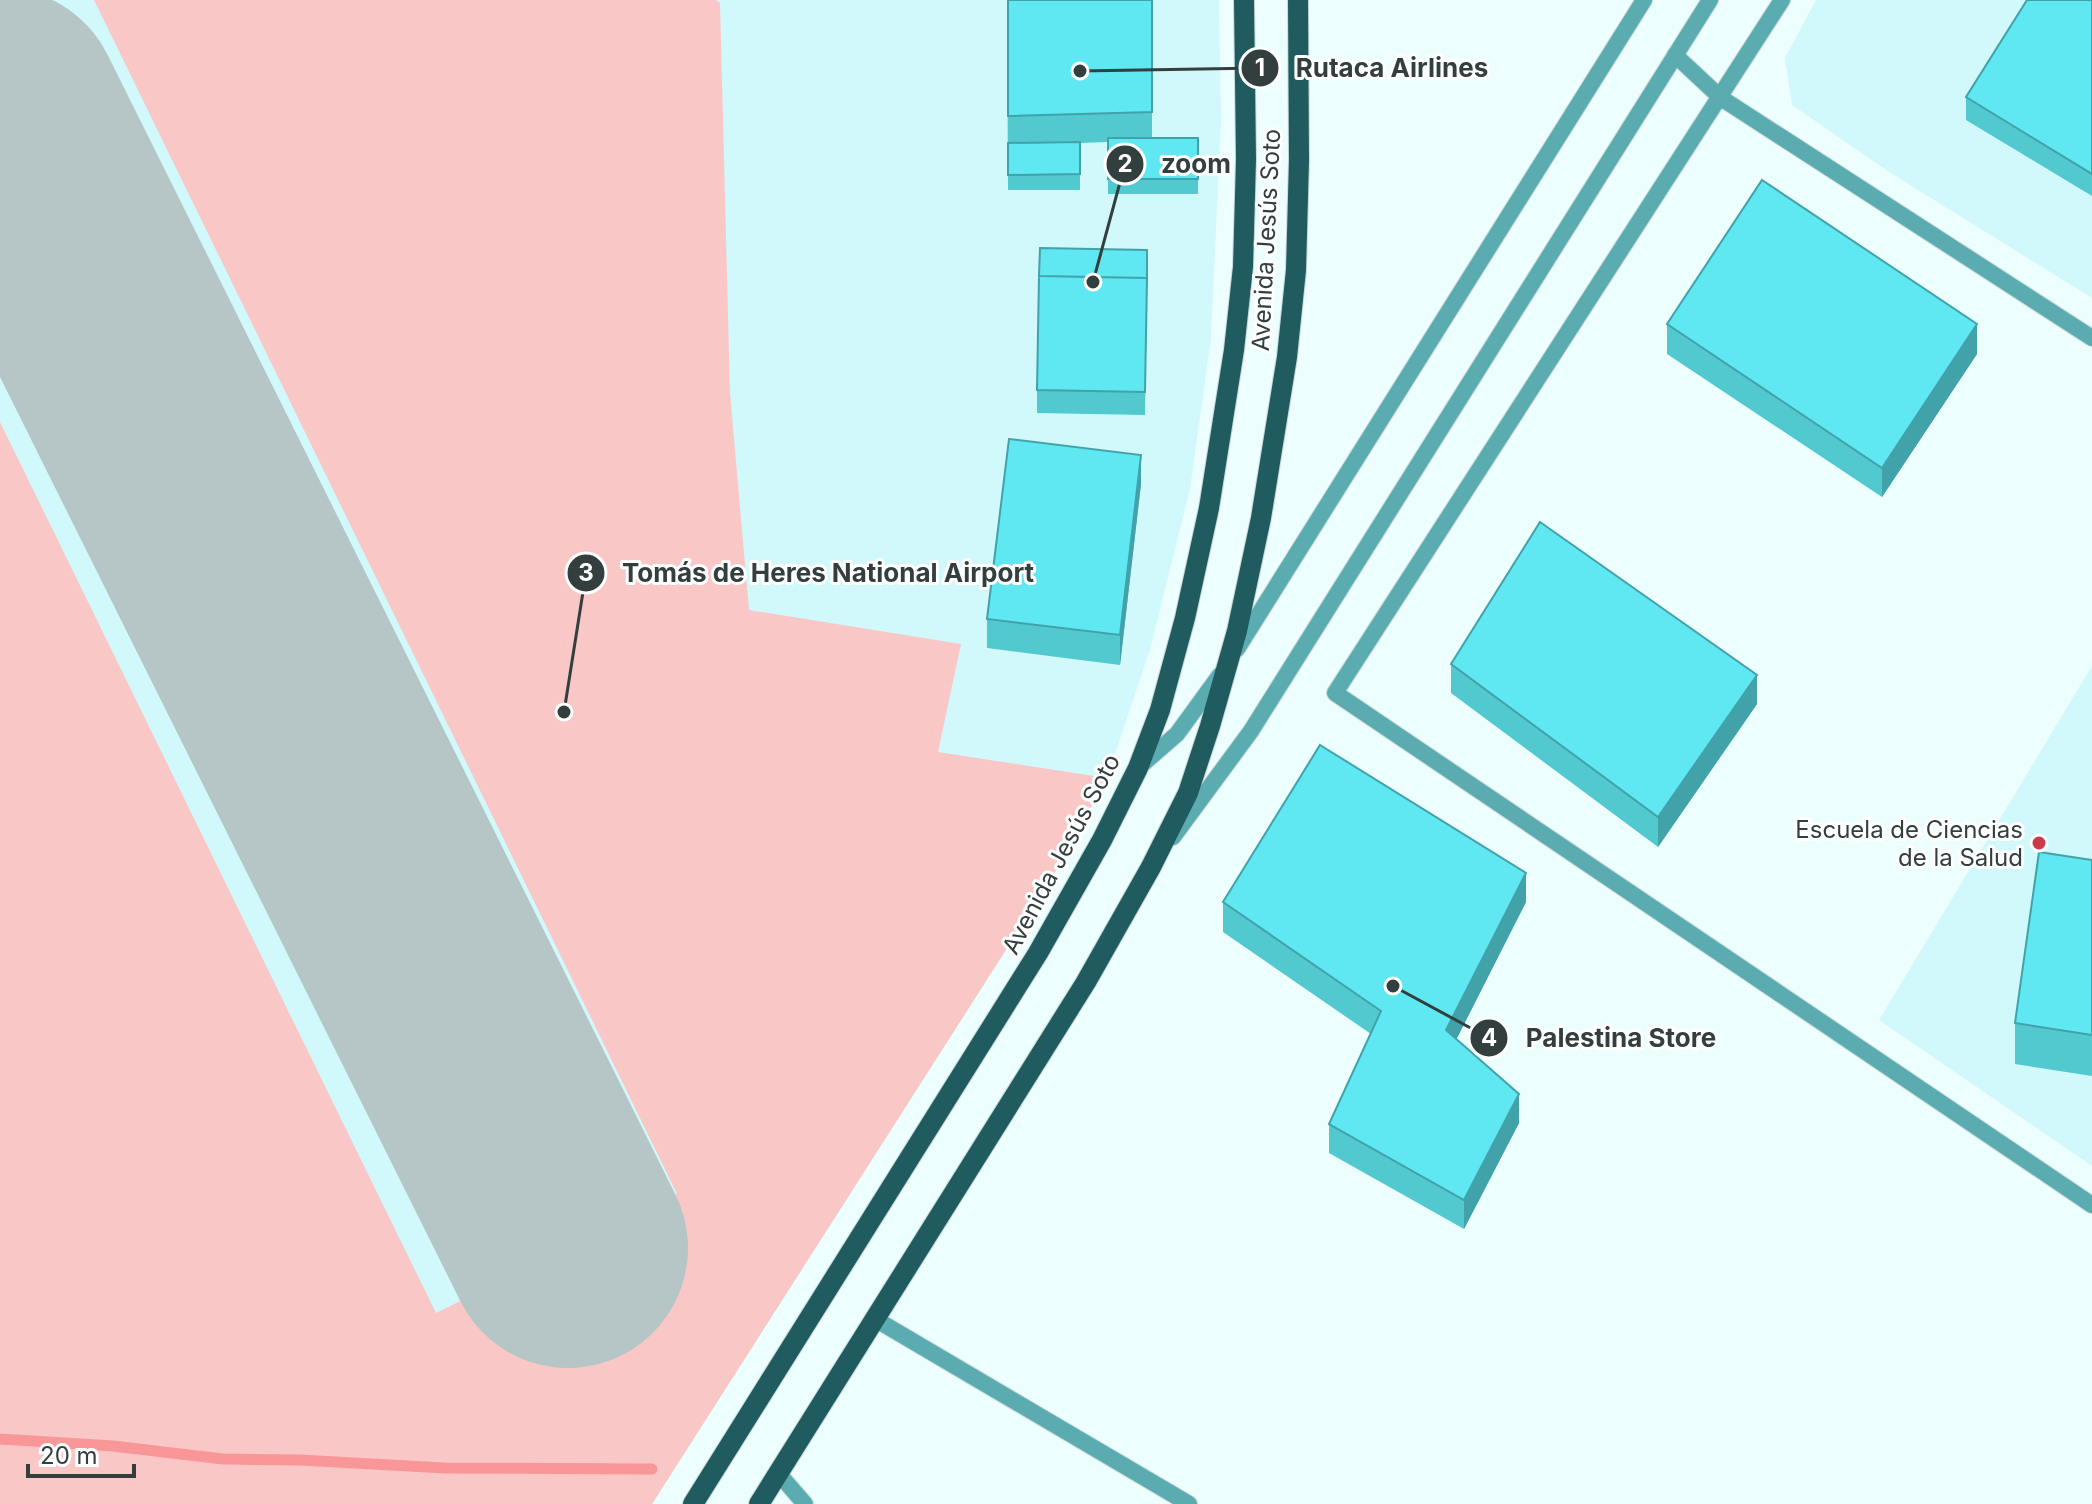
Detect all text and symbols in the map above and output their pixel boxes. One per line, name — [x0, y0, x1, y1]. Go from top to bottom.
callout: Rutaca Airlines — [1240, 43, 1504, 93]
text: Rutaca Airlines — [1296, 52, 1488, 83]
text: 1 — [1255, 53, 1265, 82]
street label: Avenida Jesús Soto — [1246, 128, 1286, 352]
callout: zoom — [1105, 139, 1247, 189]
text: zoom — [1161, 148, 1231, 179]
text: 2 — [1117, 149, 1133, 178]
callout: Tomás de Heres National Airport — [566, 548, 1050, 598]
text: Tomás de Heres National Airport — [622, 557, 1035, 588]
text: 3 — [578, 558, 594, 587]
street label: Avenida Jesús Soto — [996, 749, 1126, 959]
place label: Escuela de Ciencias de la Salud — [1795, 815, 2023, 872]
marker: Escuela de Ciencias de la Salud — [2030, 834, 2048, 852]
callout: Palestina Store — [1469, 1013, 1732, 1063]
text: Palestina Store — [1526, 1022, 1716, 1053]
text: 4 — [1481, 1023, 1497, 1052]
scale bar — [28, 1428, 134, 1478]
text: 20 m — [40, 1441, 98, 1470]

